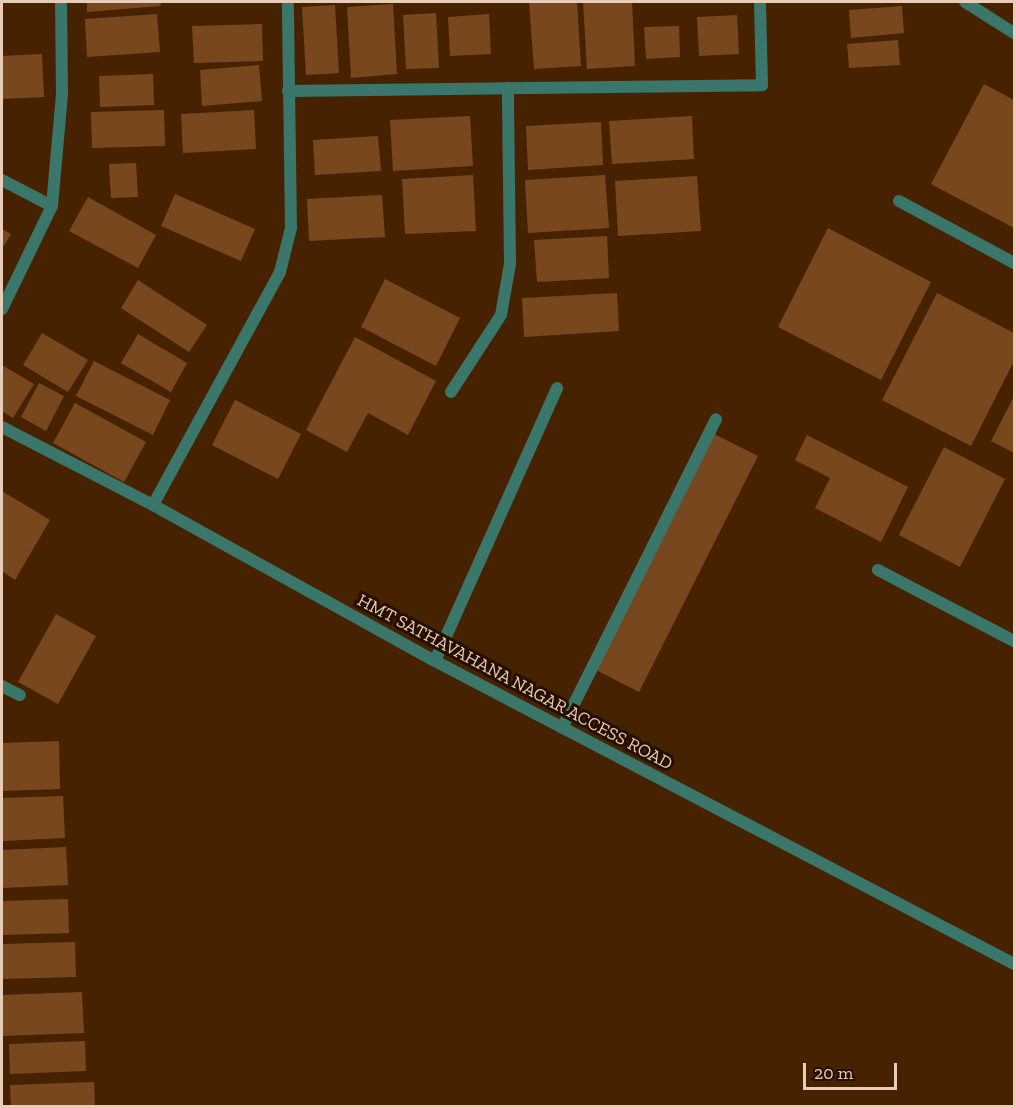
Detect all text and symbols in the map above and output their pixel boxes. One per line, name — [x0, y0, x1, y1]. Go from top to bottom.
street label: HMT SATHAVAHANA NAGAR ACCESS ROAD — [353, 589, 677, 775]
scale bar — [806, 1051, 900, 1089]
text: 20 m — [814, 1062, 853, 1084]

